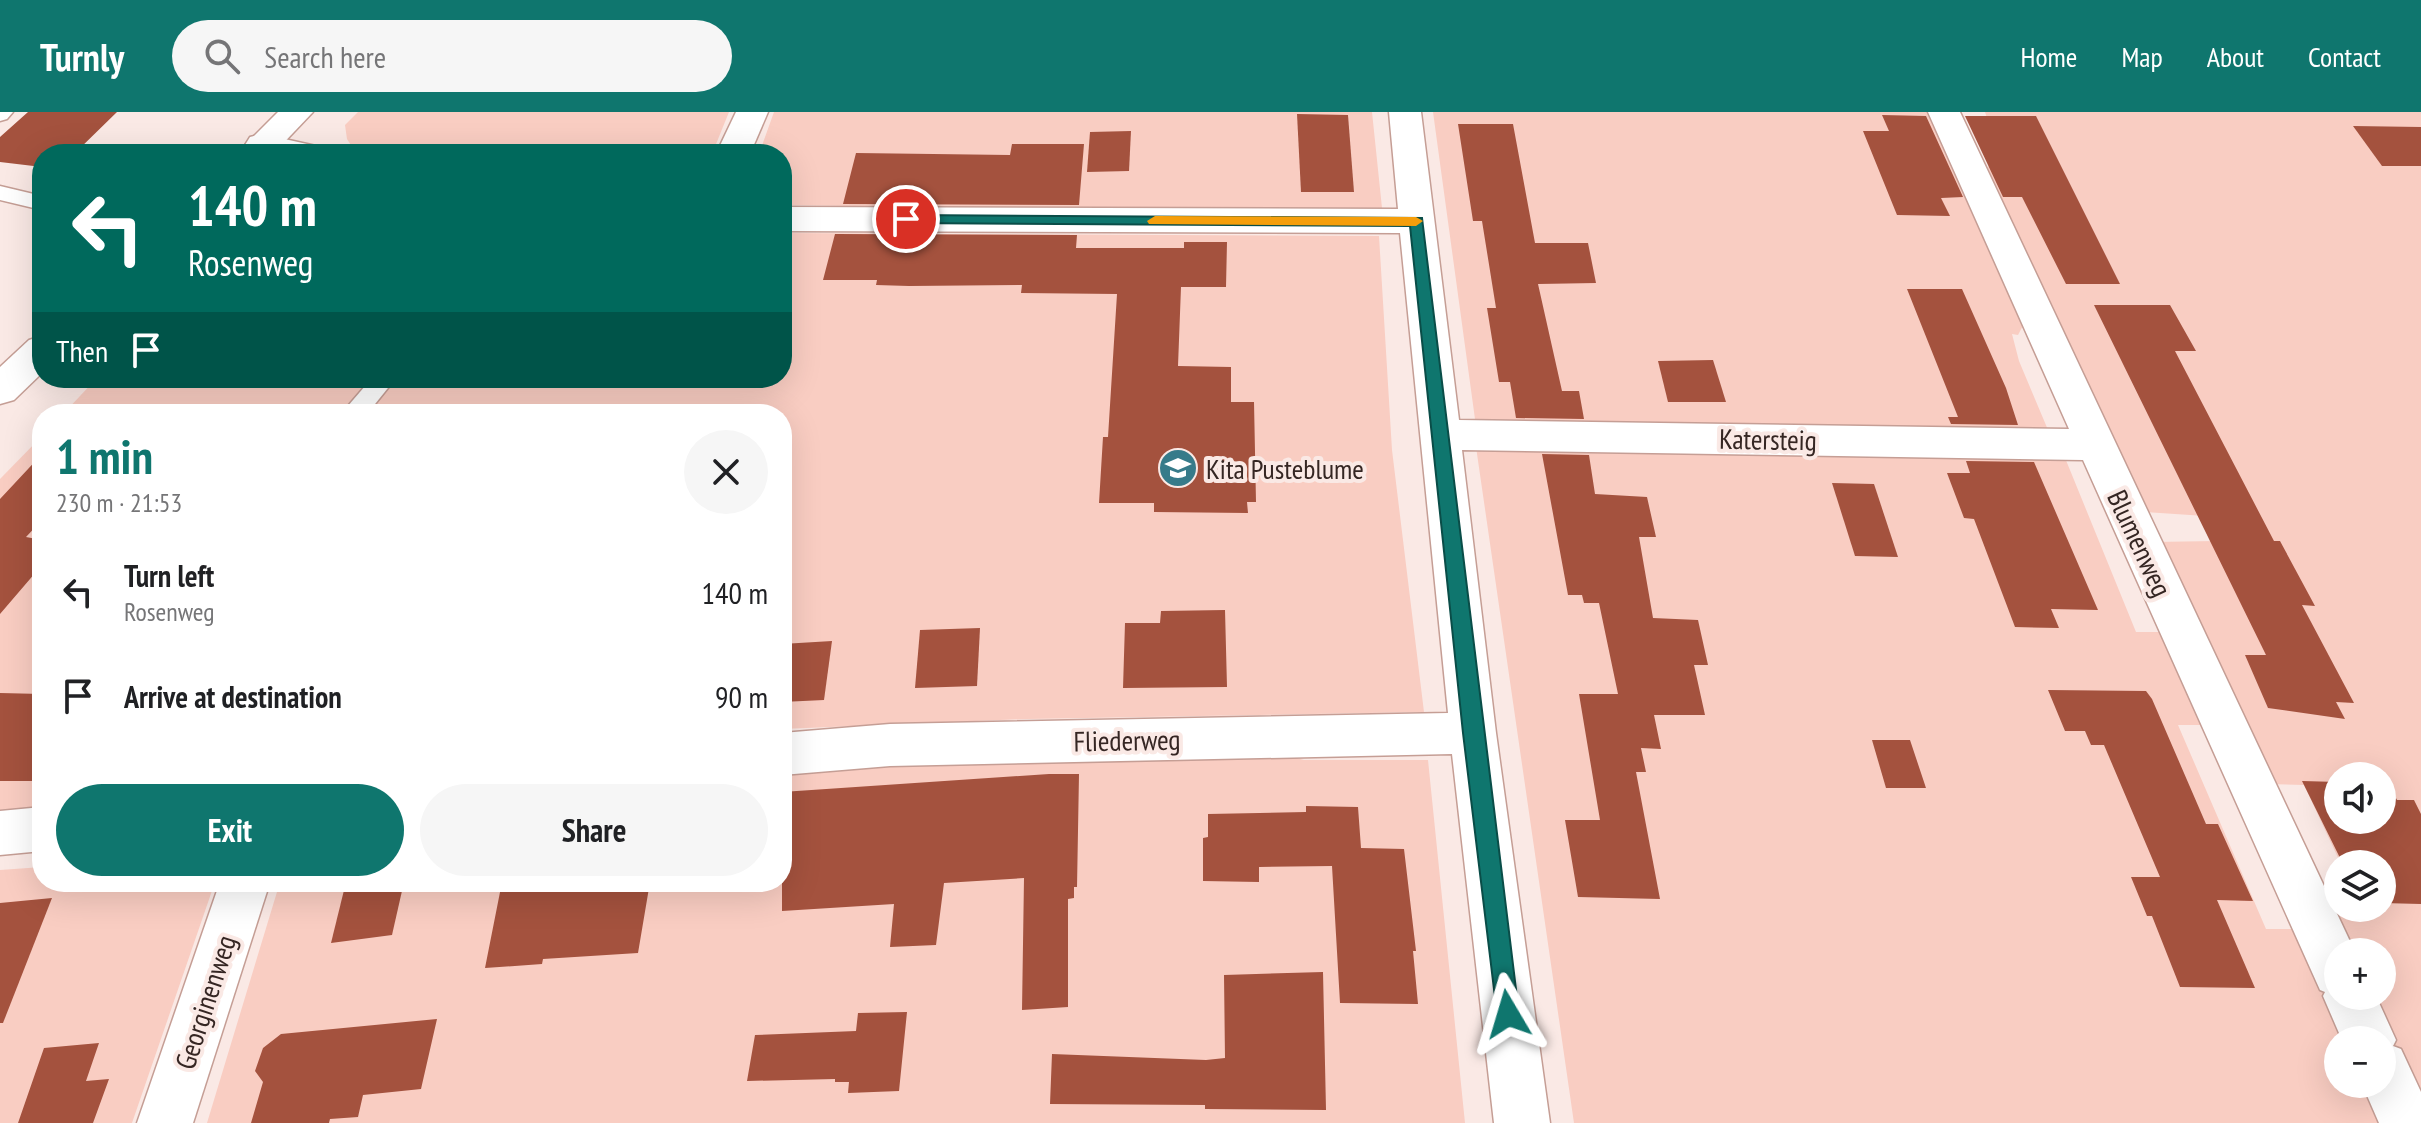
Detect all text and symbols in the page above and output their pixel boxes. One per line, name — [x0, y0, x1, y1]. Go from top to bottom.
search box — [172, 20, 732, 92]
text: Turnly — [40, 32, 124, 81]
icon: search — [200, 34, 244, 78]
text: Search here — [264, 37, 386, 76]
text: Home — [2021, 38, 2077, 75]
text: Map — [2121, 38, 2163, 75]
text: About — [2207, 38, 2264, 75]
text: Contact — [2308, 38, 2381, 75]
text: 140 m — [188, 169, 317, 241]
icon: left — [56, 176, 160, 280]
pin — [872, 185, 940, 253]
icon: arrive — [884, 197, 928, 241]
text: Rosenweg — [188, 239, 313, 286]
icon: arrive — [124, 328, 168, 372]
text: Then — [56, 331, 108, 370]
street label: Katersteig — [1719, 420, 1817, 458]
text: 1 min — [56, 425, 153, 487]
button: close — [684, 430, 768, 514]
school or university icon: Kita Pusteblume — [1157, 447, 1199, 489]
place label: Kita Pusteblume — [1206, 450, 1364, 487]
street label: Blumenweg — [2099, 484, 2181, 602]
text: 230 m · 21:53 — [56, 486, 182, 519]
text: Turn left — [124, 556, 214, 595]
icon: left — [56, 570, 100, 614]
text: 140 m — [702, 573, 768, 612]
text: Rosenweg — [124, 595, 215, 628]
icon: arrive — [56, 674, 100, 718]
text: Arrive at destination — [124, 677, 342, 716]
text: 90 m — [715, 677, 768, 716]
street label: Fliederweg — [1073, 721, 1181, 759]
map controls — [2324, 762, 2396, 1098]
button: sound — [2324, 762, 2396, 834]
button: Exit — [56, 784, 404, 876]
button: Share — [420, 784, 768, 876]
button: layers — [2324, 850, 2396, 922]
street label: Georginenweg — [166, 930, 244, 1074]
button: + — [2324, 938, 2396, 1010]
position arrow — [1466, 972, 1550, 1056]
button: − — [2324, 1026, 2396, 1098]

